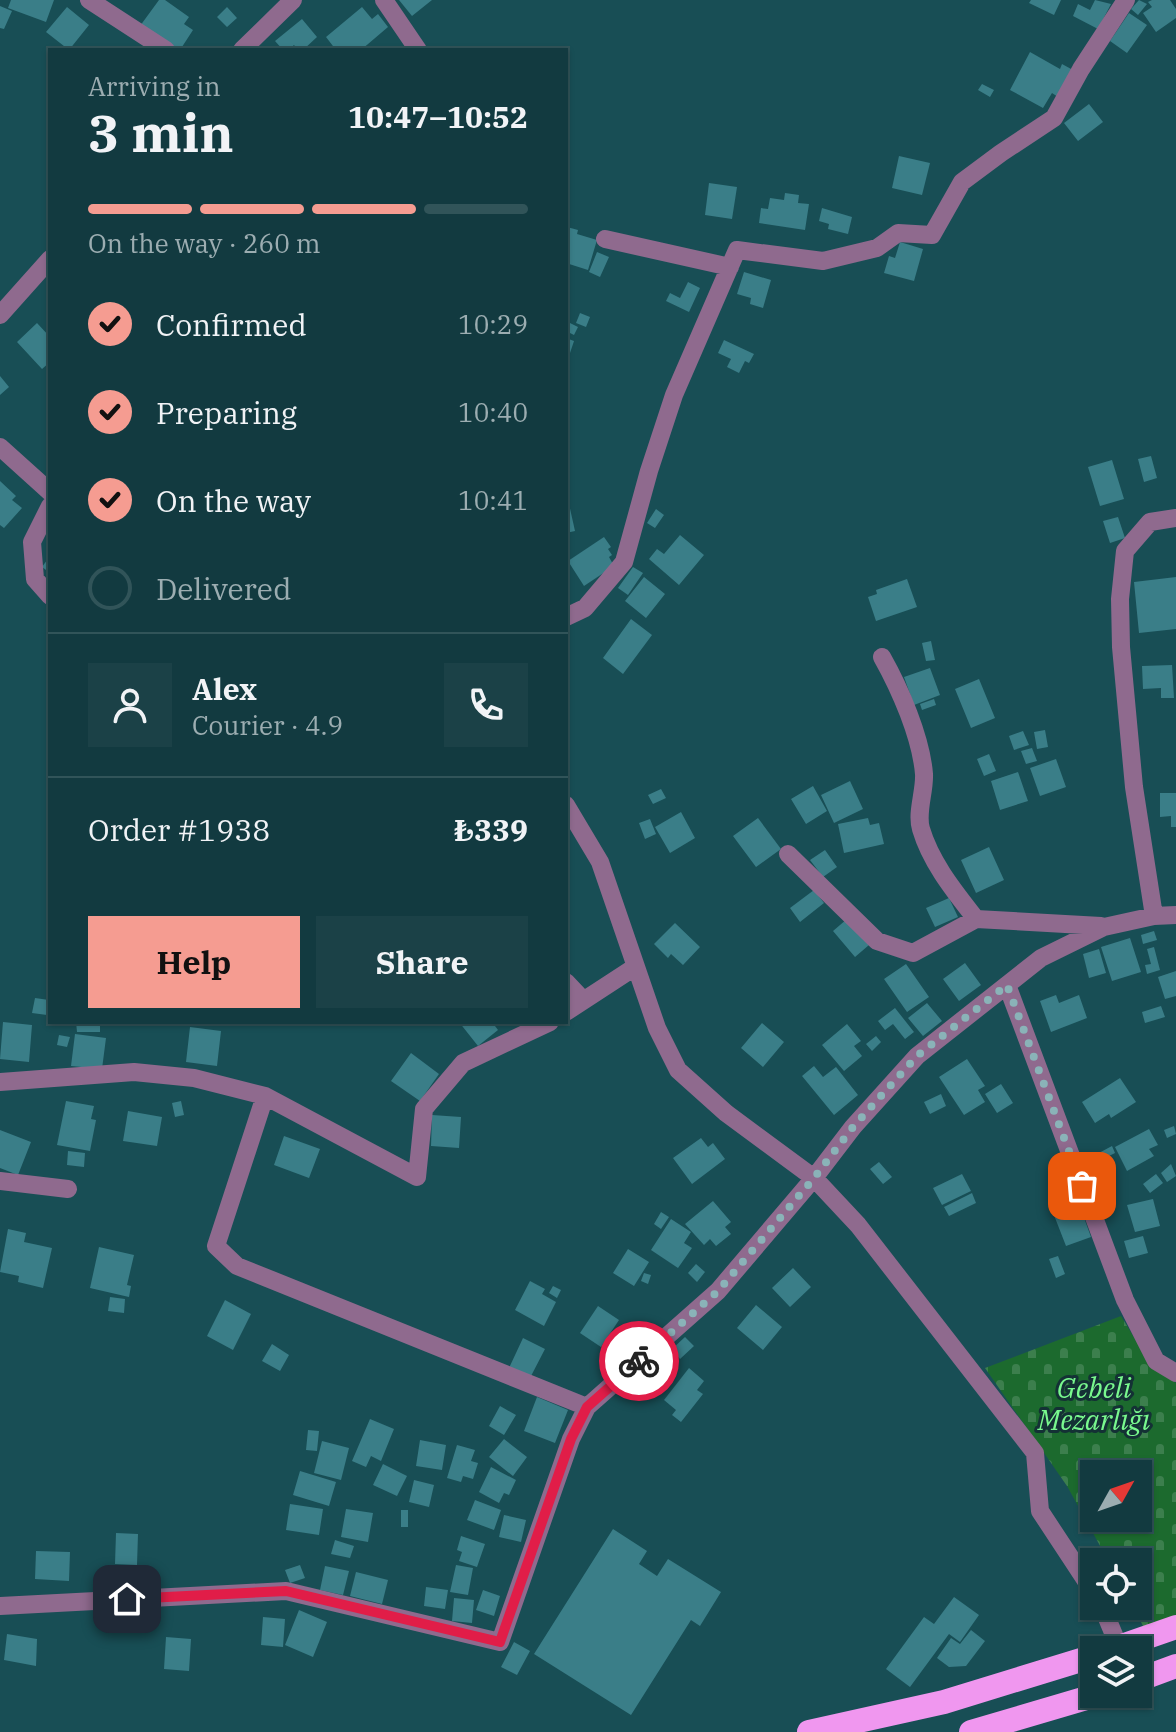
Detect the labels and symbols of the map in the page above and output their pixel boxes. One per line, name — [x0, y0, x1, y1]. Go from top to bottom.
pin — [1048, 1152, 1116, 1220]
courier — [599, 1321, 679, 1401]
park label: Gebeli Mezarlığı — [1037, 1369, 1151, 1438]
north arrow — [1080, 1460, 1152, 1532]
pin — [93, 1565, 161, 1633]

